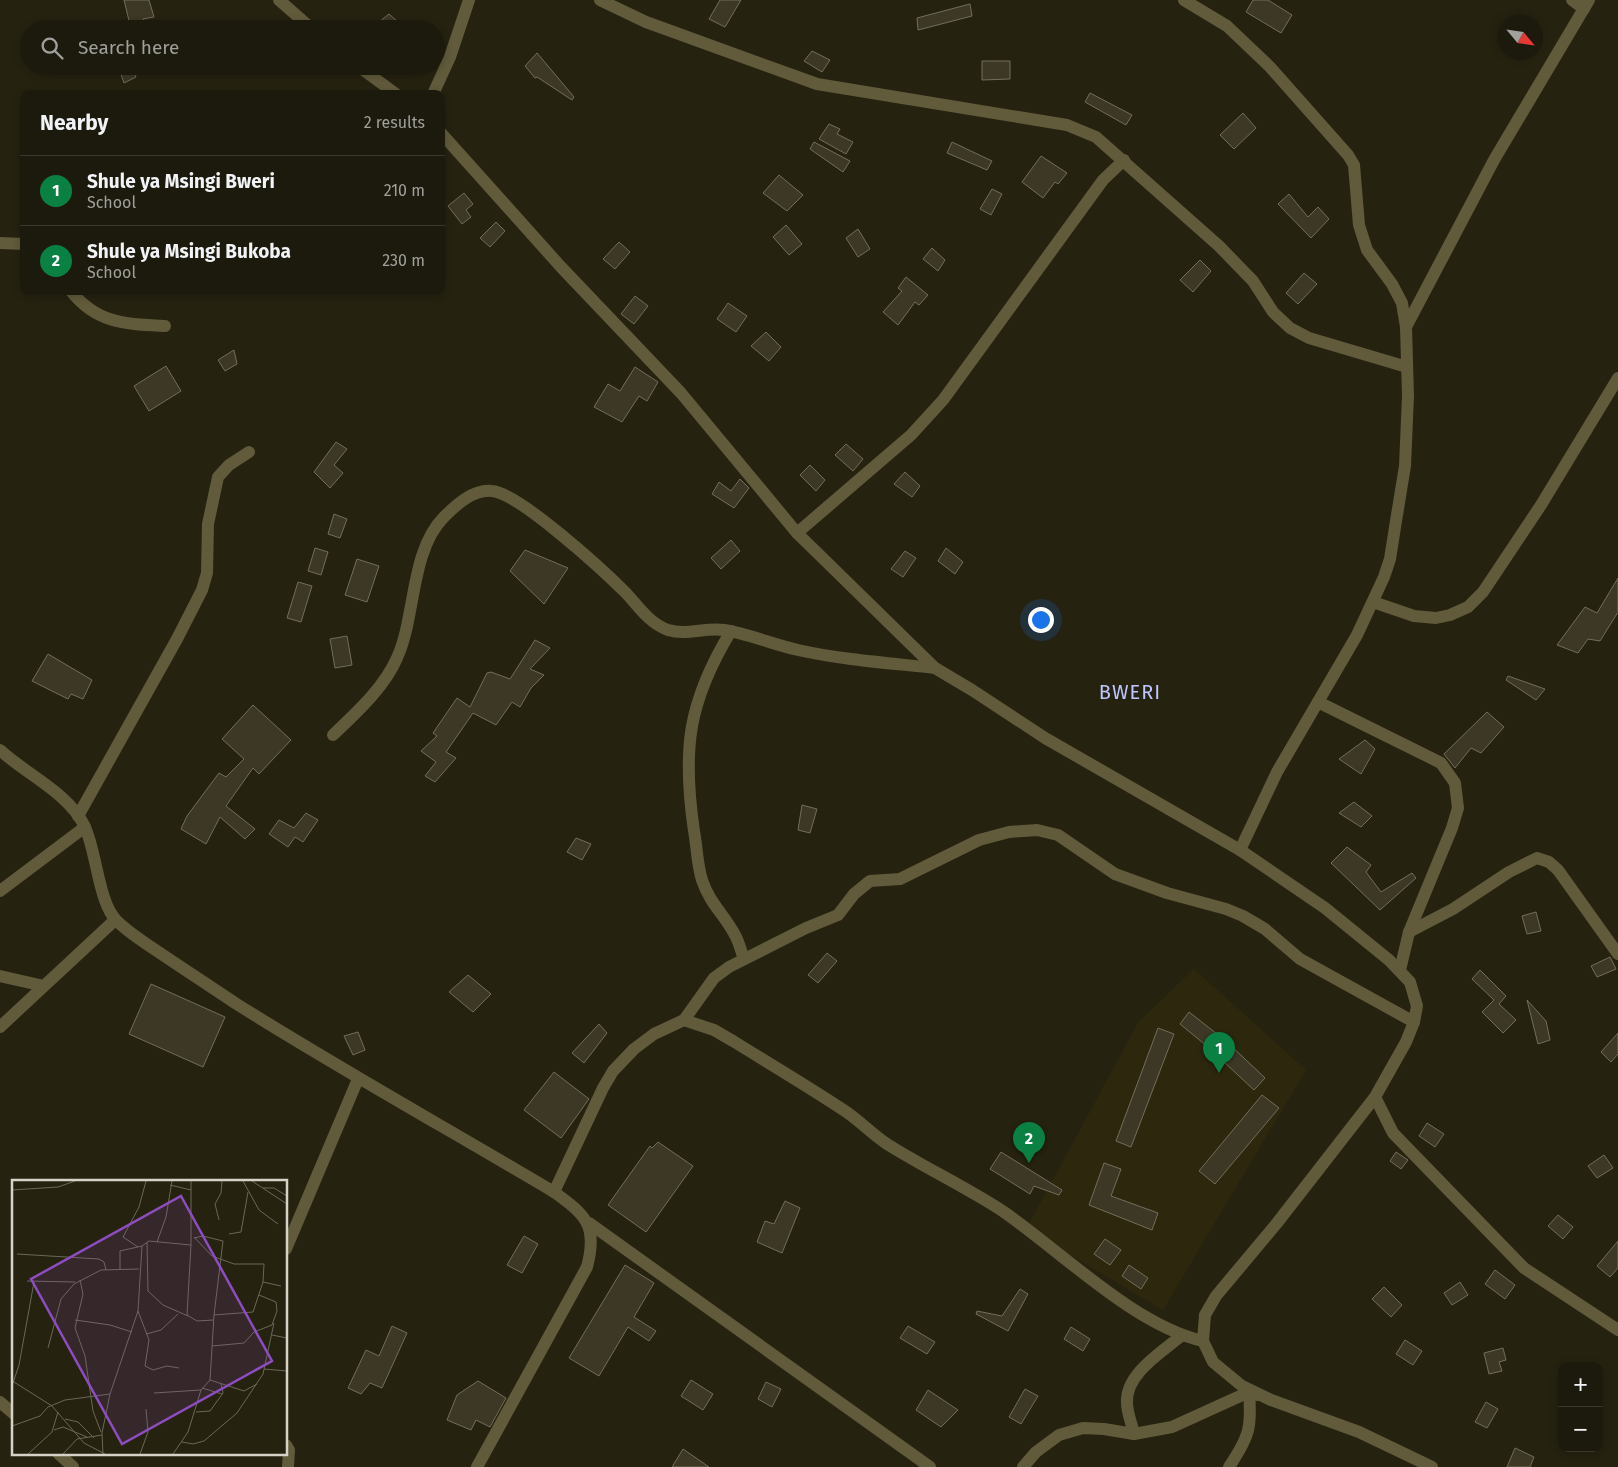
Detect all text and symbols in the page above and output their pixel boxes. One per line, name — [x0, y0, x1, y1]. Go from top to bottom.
north arrow — [1498, 15, 1543, 60]
search box — [20, 20, 445, 75]
icon: search — [38, 34, 66, 62]
text: Search here — [78, 36, 179, 59]
text: Nearby — [40, 110, 108, 136]
text: 2 results — [364, 113, 425, 132]
text: Shule ya Msingi Bweri — [87, 170, 275, 193]
text: 1 — [52, 181, 60, 200]
text: 210 m — [384, 181, 425, 200]
text: School — [87, 193, 136, 212]
text: Shule ya Msingi Bukoba — [87, 240, 291, 263]
text: 2 — [52, 251, 60, 270]
text: 230 m — [382, 251, 425, 270]
text: School — [87, 263, 136, 282]
your location — [1028, 607, 1054, 633]
district label: BWERI — [1099, 680, 1161, 704]
pin: 1 — [1203, 1032, 1235, 1073]
pin: 2 — [1013, 1122, 1045, 1163]
inset map — [12, 1180, 288, 1454]
map controls — [1558, 1362, 1603, 1452]
button: + — [1558, 1362, 1603, 1407]
button: − — [1558, 1407, 1603, 1452]

